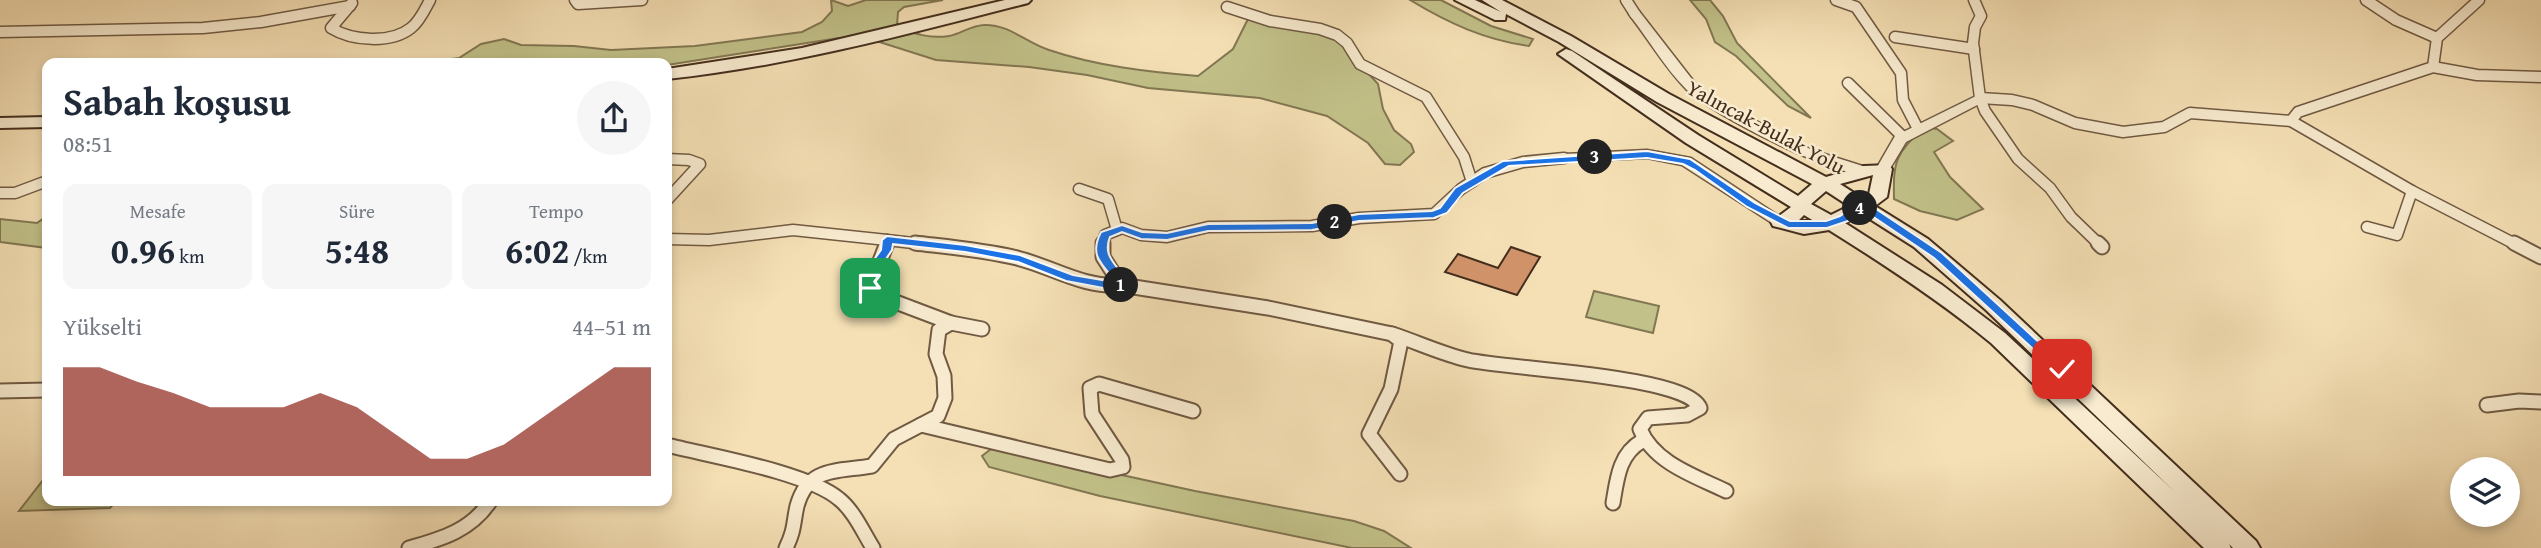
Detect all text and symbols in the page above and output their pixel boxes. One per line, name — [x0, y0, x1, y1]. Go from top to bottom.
street label: Yalıncak-Bulak Yolu — [1681, 72, 1851, 182]
text: Sabah koşusu — [63, 73, 291, 129]
button: share — [577, 81, 651, 155]
text: 08:51 — [63, 127, 113, 160]
pin: 3 — [1578, 140, 1612, 174]
text: 3 — [1590, 142, 1599, 170]
pin: 4 — [1842, 190, 1878, 226]
text: 4 — [1855, 193, 1864, 221]
text: Mesafe — [130, 197, 186, 225]
text: Süre — [339, 197, 375, 225]
text: Tempo — [529, 197, 583, 225]
pin: 2 — [1318, 204, 1352, 240]
text: 2 — [1330, 207, 1339, 235]
text: 0.96 — [111, 225, 175, 276]
text: 5:48 — [325, 225, 389, 276]
text: 6:02 — [505, 225, 569, 276]
text: km — [175, 242, 204, 270]
text: /km — [569, 242, 608, 270]
pin — [840, 258, 900, 318]
pin: 1 — [1104, 268, 1138, 302]
icon: arrive — [851, 269, 889, 307]
text: 1 — [1116, 270, 1125, 298]
text: Yükselti — [63, 310, 142, 343]
text: 44–51 m — [572, 310, 651, 343]
pin — [2032, 339, 2092, 399]
icon: check — [2043, 350, 2081, 388]
map controls — [2450, 457, 2520, 527]
button: layers — [2450, 457, 2520, 527]

